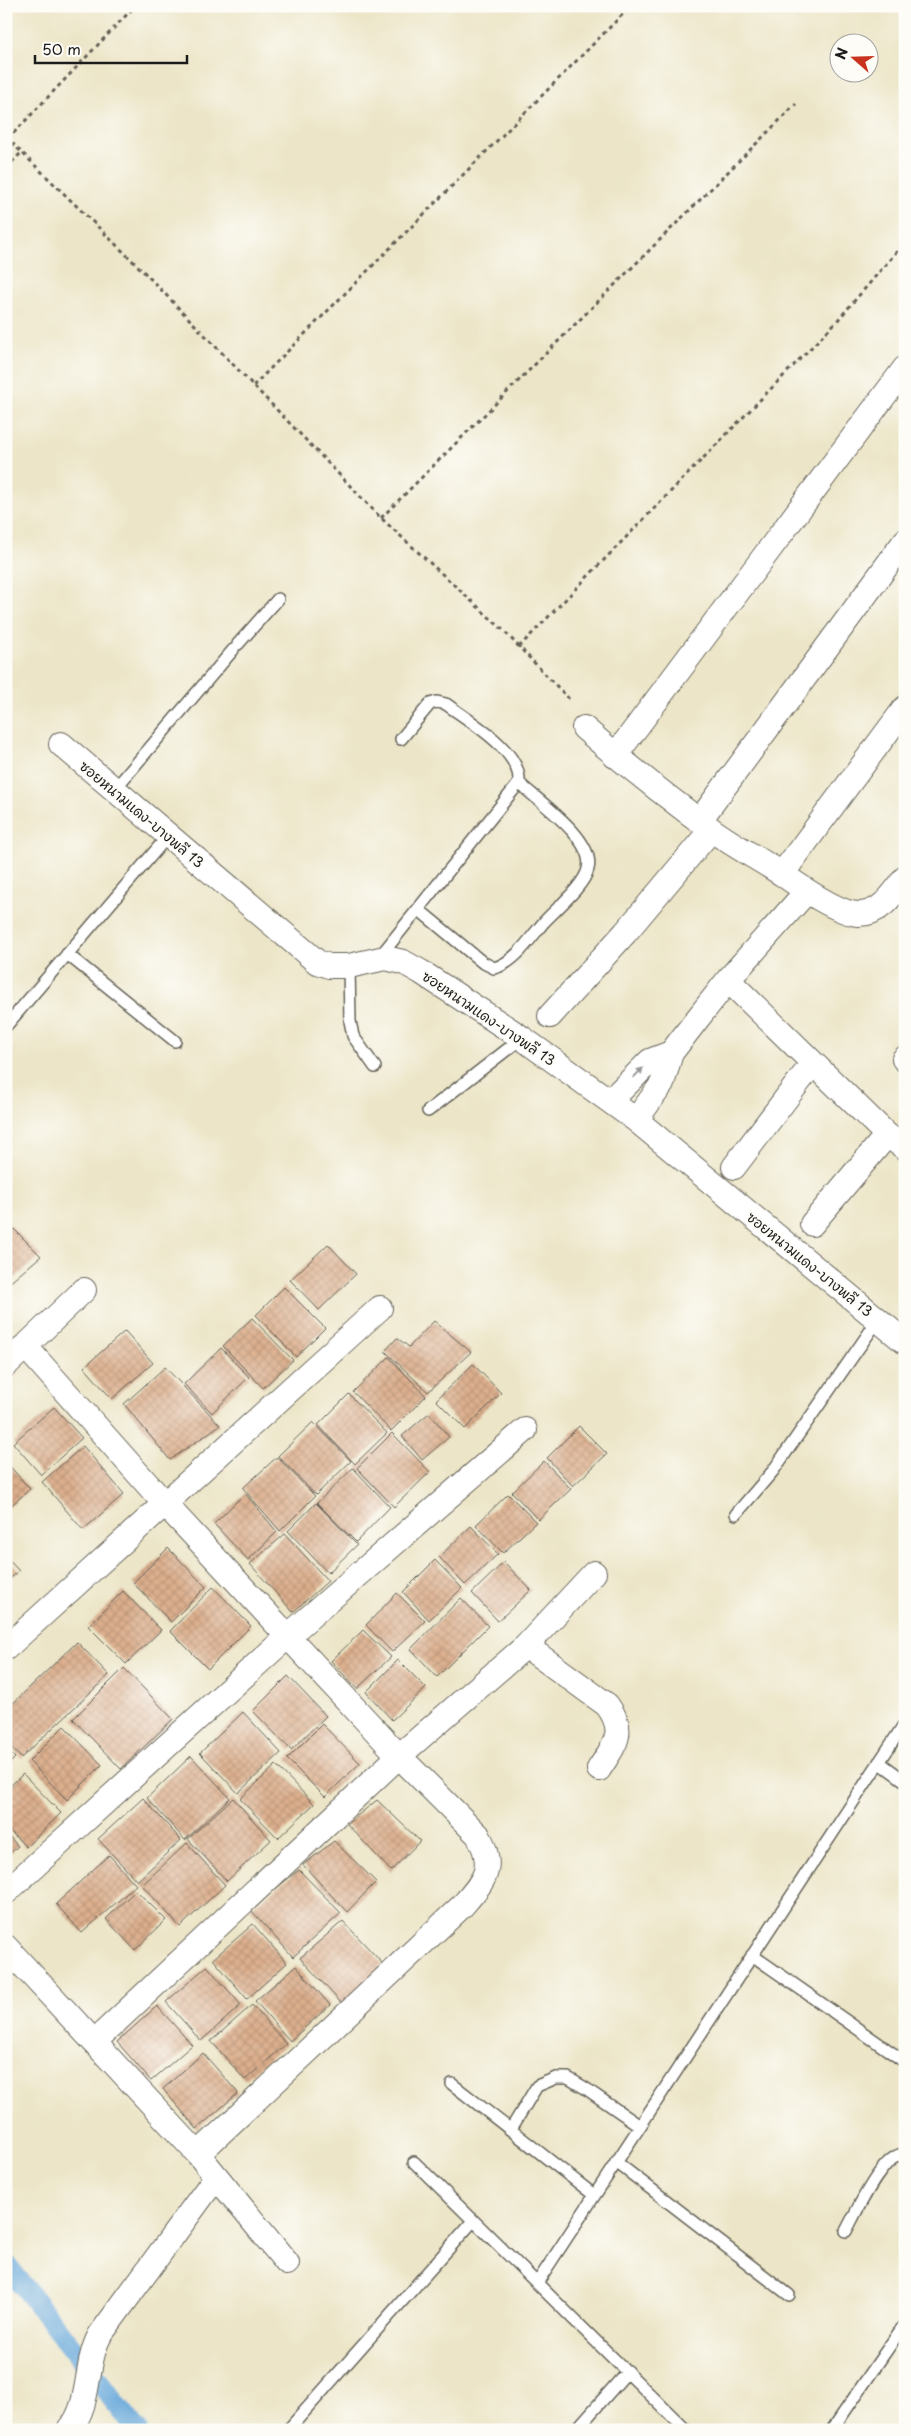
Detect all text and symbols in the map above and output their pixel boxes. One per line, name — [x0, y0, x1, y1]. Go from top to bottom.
scale bar — [35, 32, 188, 64]
north arrow — [828, 32, 878, 82]
text: 50 m — [42, 37, 81, 60]
text: N — [830, 45, 853, 62]
street label: ซอยหนามแดง-บางพลี 13 — [75, 756, 209, 872]
street label: ซอยหนามแดง-บางพลี 13 — [418, 965, 560, 1071]
one-way arrow — [632, 1067, 644, 1079]
street label: ซอยหนามแดง-บางพลี 13 — [742, 1206, 878, 1322]

